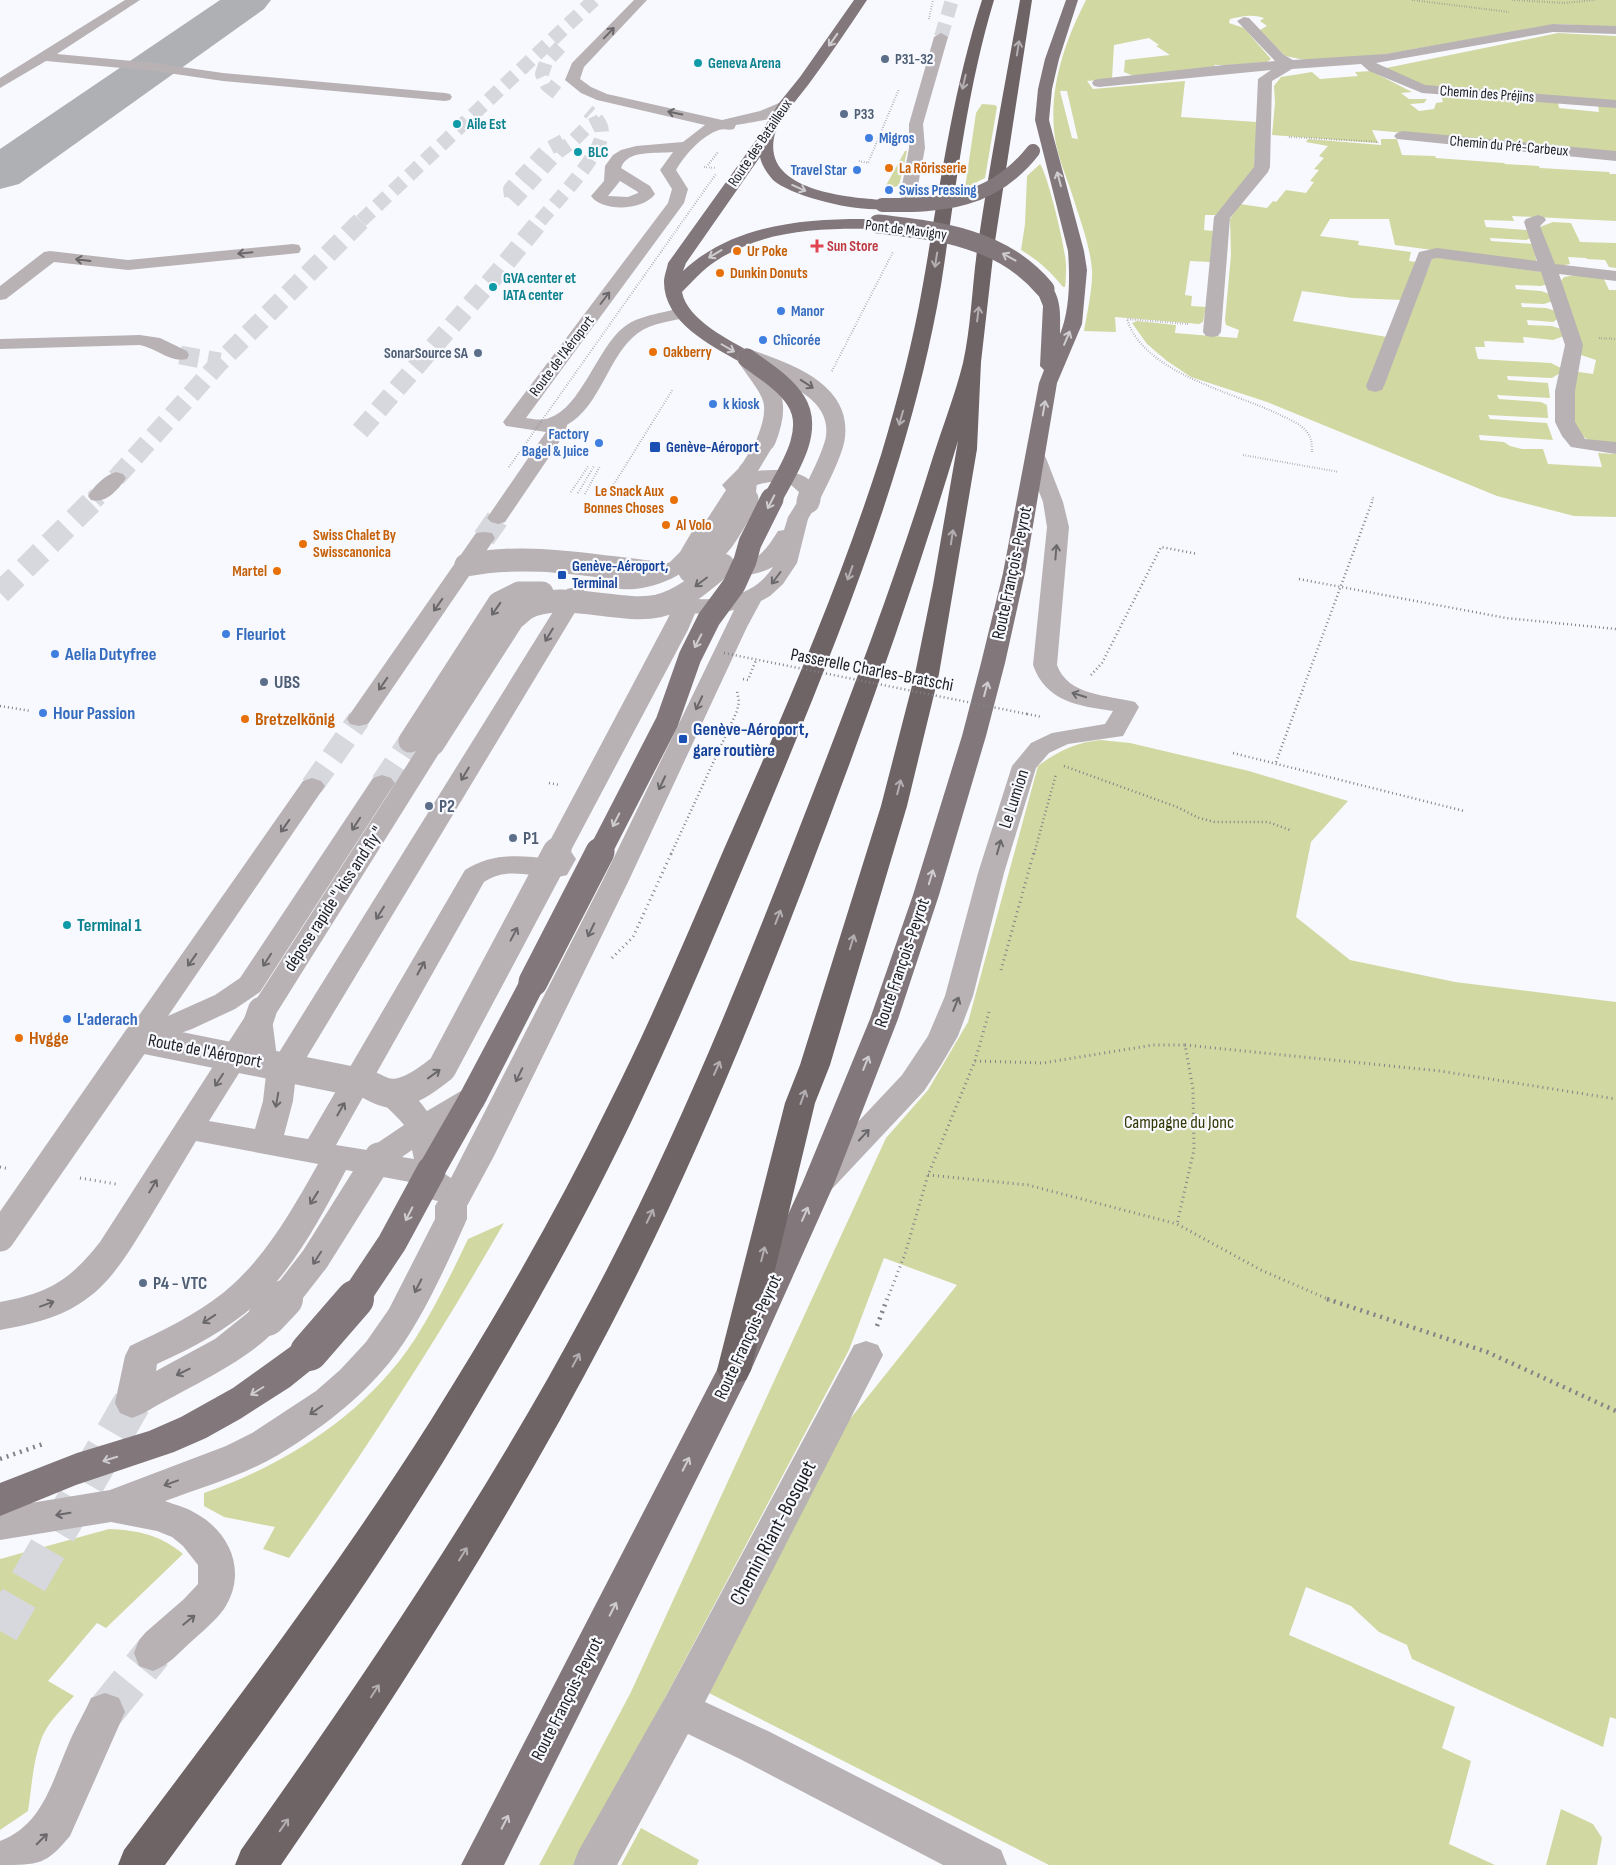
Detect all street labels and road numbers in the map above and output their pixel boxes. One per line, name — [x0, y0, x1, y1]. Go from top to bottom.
street label: Chemin des Préjins — [1439, 81, 1535, 107]
street label: Route des Batailleux — [724, 95, 796, 190]
street label: Chemin du Pré-Carbeux — [1449, 131, 1569, 161]
street label: Pont de Mavigny — [864, 216, 948, 244]
street label: Route de l'Aéroport — [525, 311, 599, 400]
street label: Route François-Peyrot — [988, 504, 1036, 641]
street label: Passerelle Charles-Bratschi — [789, 644, 955, 696]
street label: Le Lumion — [995, 767, 1033, 831]
street label: dépose rapide " kiss and fly " — [279, 823, 389, 975]
street label: Route François-Peyrot — [870, 895, 934, 1030]
street label: Route de l'Aéroport — [146, 1030, 264, 1072]
street label: Route François-Peyrot — [710, 1271, 786, 1403]
street label: Chemin Riant-Bosquet — [724, 1456, 822, 1610]
street label: Route François-Peyrot — [527, 1633, 607, 1764]

